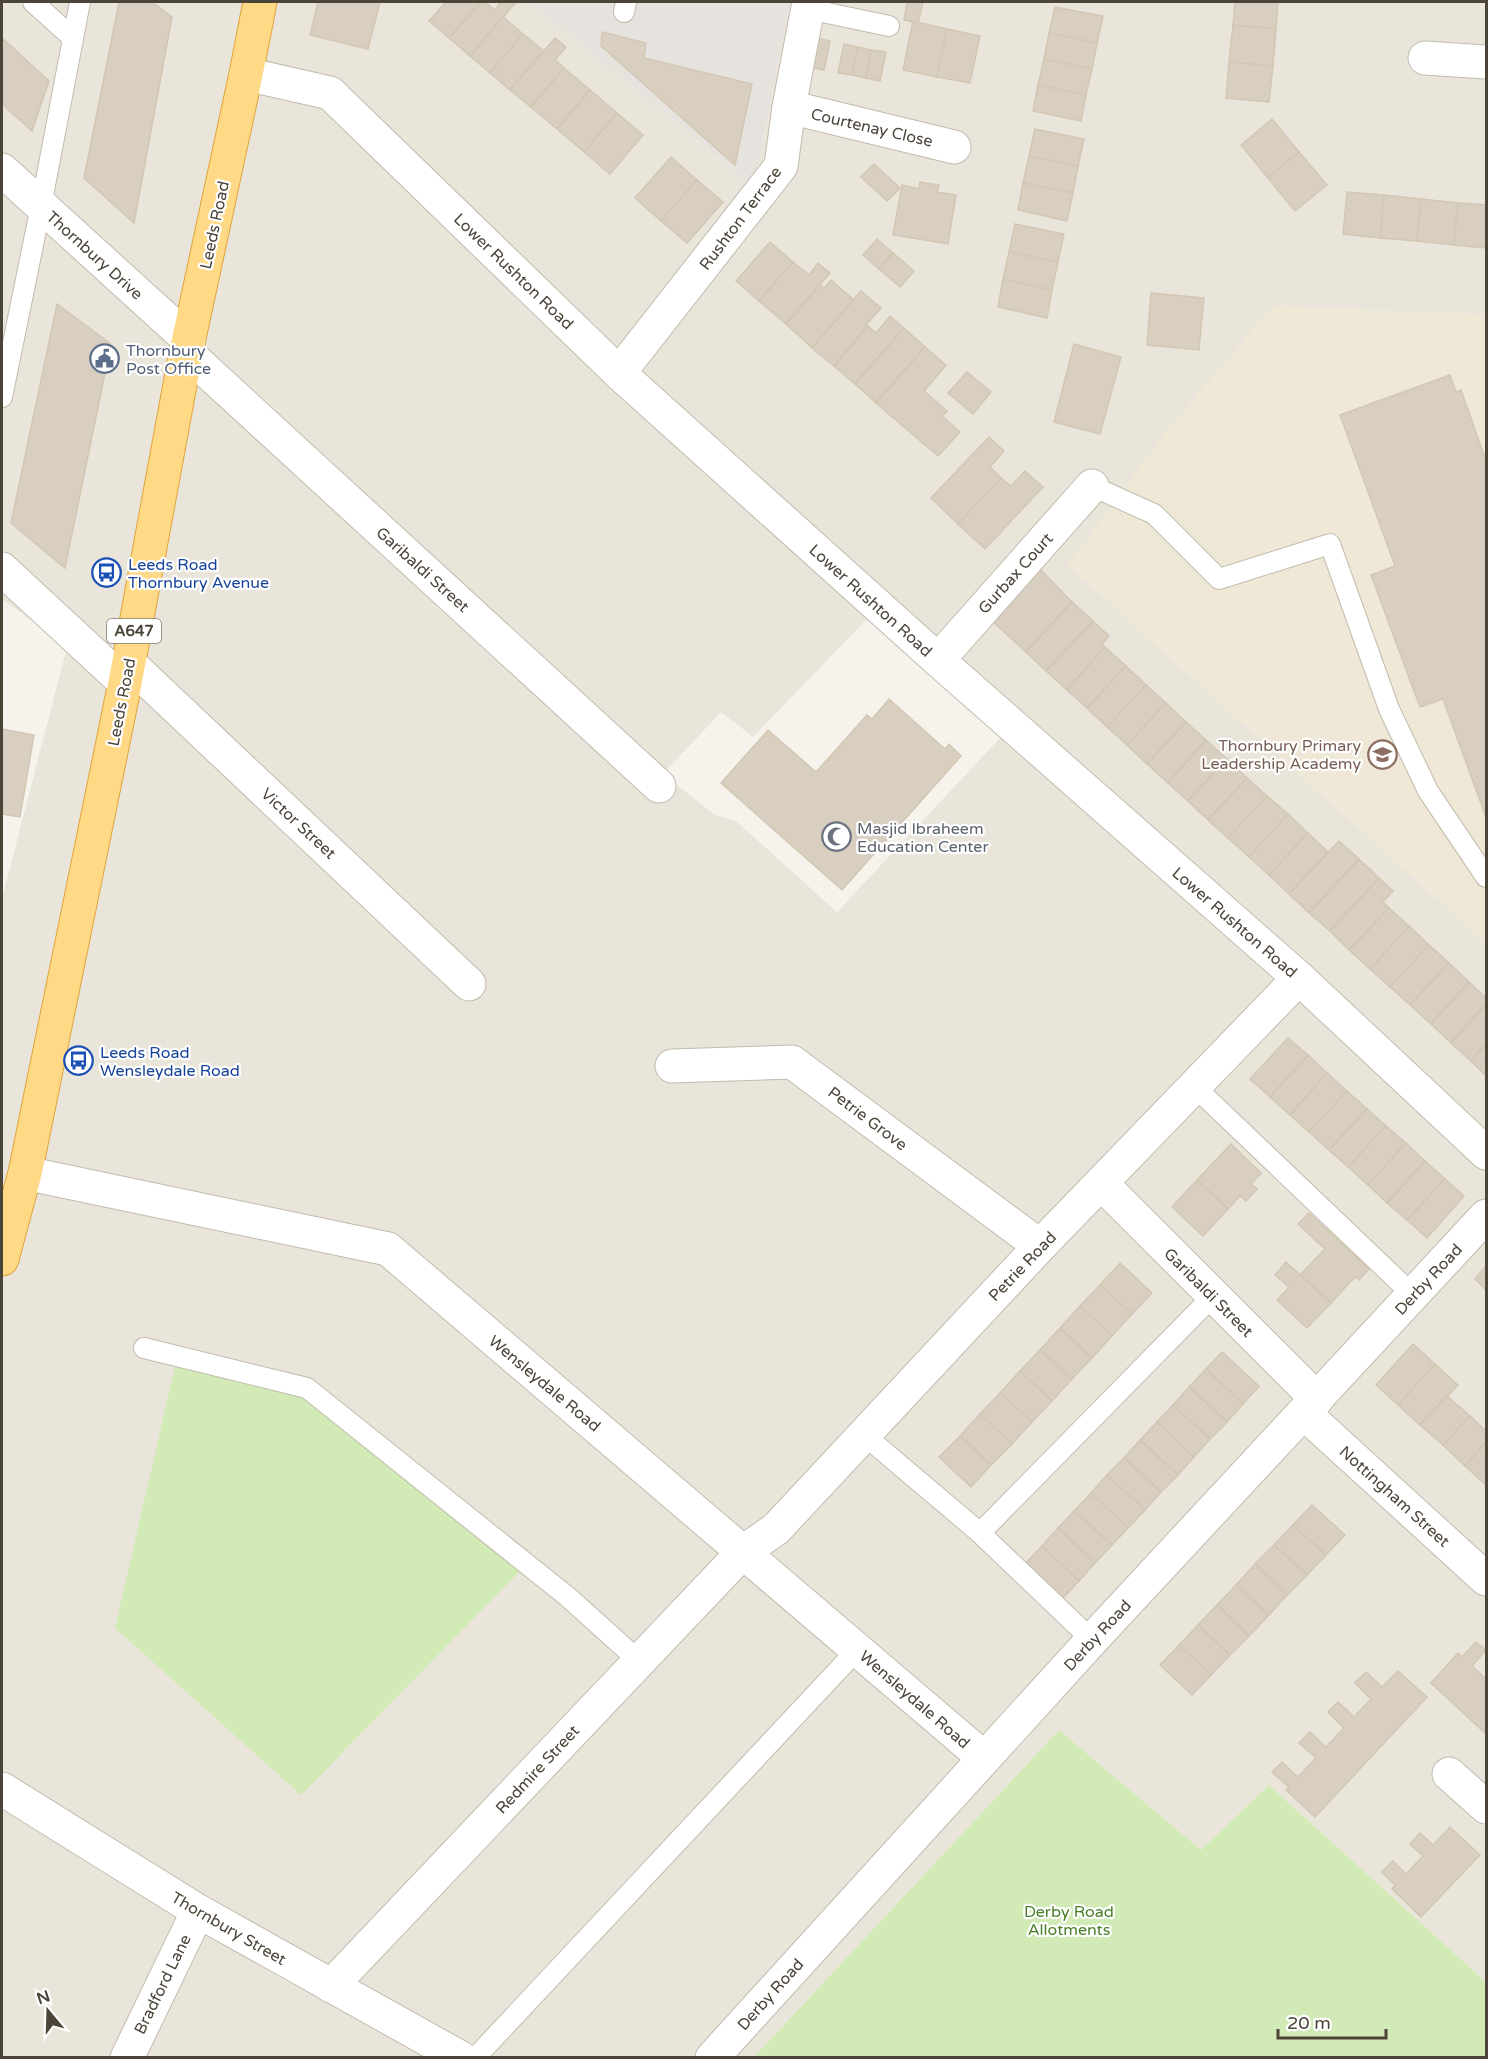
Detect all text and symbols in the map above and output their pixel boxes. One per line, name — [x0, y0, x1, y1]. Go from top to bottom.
street label: Courtenay Close — [809, 104, 935, 152]
street label: Rushton Terrace — [695, 163, 786, 274]
street label: Leeds Road — [196, 179, 234, 271]
street label: Thornbury Drive — [42, 207, 147, 304]
street label: Lower Rushton Road — [449, 209, 577, 334]
place label: Thornbury Post Office — [126, 341, 211, 379]
public building icon: Thornbury Post Office — [89, 343, 121, 375]
street label: Garibaldi Street — [372, 523, 473, 617]
street label: Gurbax Court — [974, 529, 1057, 618]
street label: Lower Rushton Road — [805, 540, 936, 661]
place label: Leeds Road Thornbury Avenue — [128, 555, 269, 593]
bus stop icon: Leeds Road Thornbury Avenue — [91, 557, 123, 589]
road number: A647 — [107, 619, 161, 643]
street label: Leeds Road — [104, 656, 140, 748]
place label: Thornbury Primary Leadership Academy — [1201, 736, 1361, 774]
school or university icon: Thornbury Primary Leadership Academy — [1366, 738, 1398, 770]
street label: Victor Street — [257, 784, 340, 864]
place label: Masjid Ibraheem Education Center — [857, 819, 989, 857]
mosque icon: Masjid Ibraheem Education Center — [820, 821, 852, 853]
street label: Lower Rushton Road — [1168, 863, 1301, 982]
place label: Leeds Road Wensleydale Road — [100, 1043, 240, 1081]
bus stop icon: Leeds Road Wensleydale Road — [63, 1045, 95, 1077]
street label: Petrie Grove — [824, 1083, 911, 1155]
street label: Petrie Road — [985, 1228, 1061, 1306]
street label: Derby Road — [1391, 1240, 1467, 1319]
street label: Garibaldi Street — [1159, 1244, 1257, 1342]
street label: Wensleydale Road — [484, 1331, 604, 1436]
street label: Nottingham Street — [1335, 1442, 1454, 1552]
street label: Derby Road — [1060, 1596, 1136, 1675]
street label: Wensleydale Road — [855, 1646, 974, 1753]
street label: Redmire Street — [492, 1721, 584, 1818]
street label: Thornbury Street — [167, 1888, 290, 1970]
park label: Derby Road Allotments — [1024, 1902, 1114, 1940]
street label: Bradford Lane — [130, 1931, 196, 2038]
street label: Derby Road — [733, 1955, 808, 2035]
north arrow — [18, 1981, 78, 2041]
text: N — [34, 1986, 53, 2009]
scale bar — [1278, 2002, 1386, 2040]
text: 20 m — [1287, 2012, 1331, 2034]

